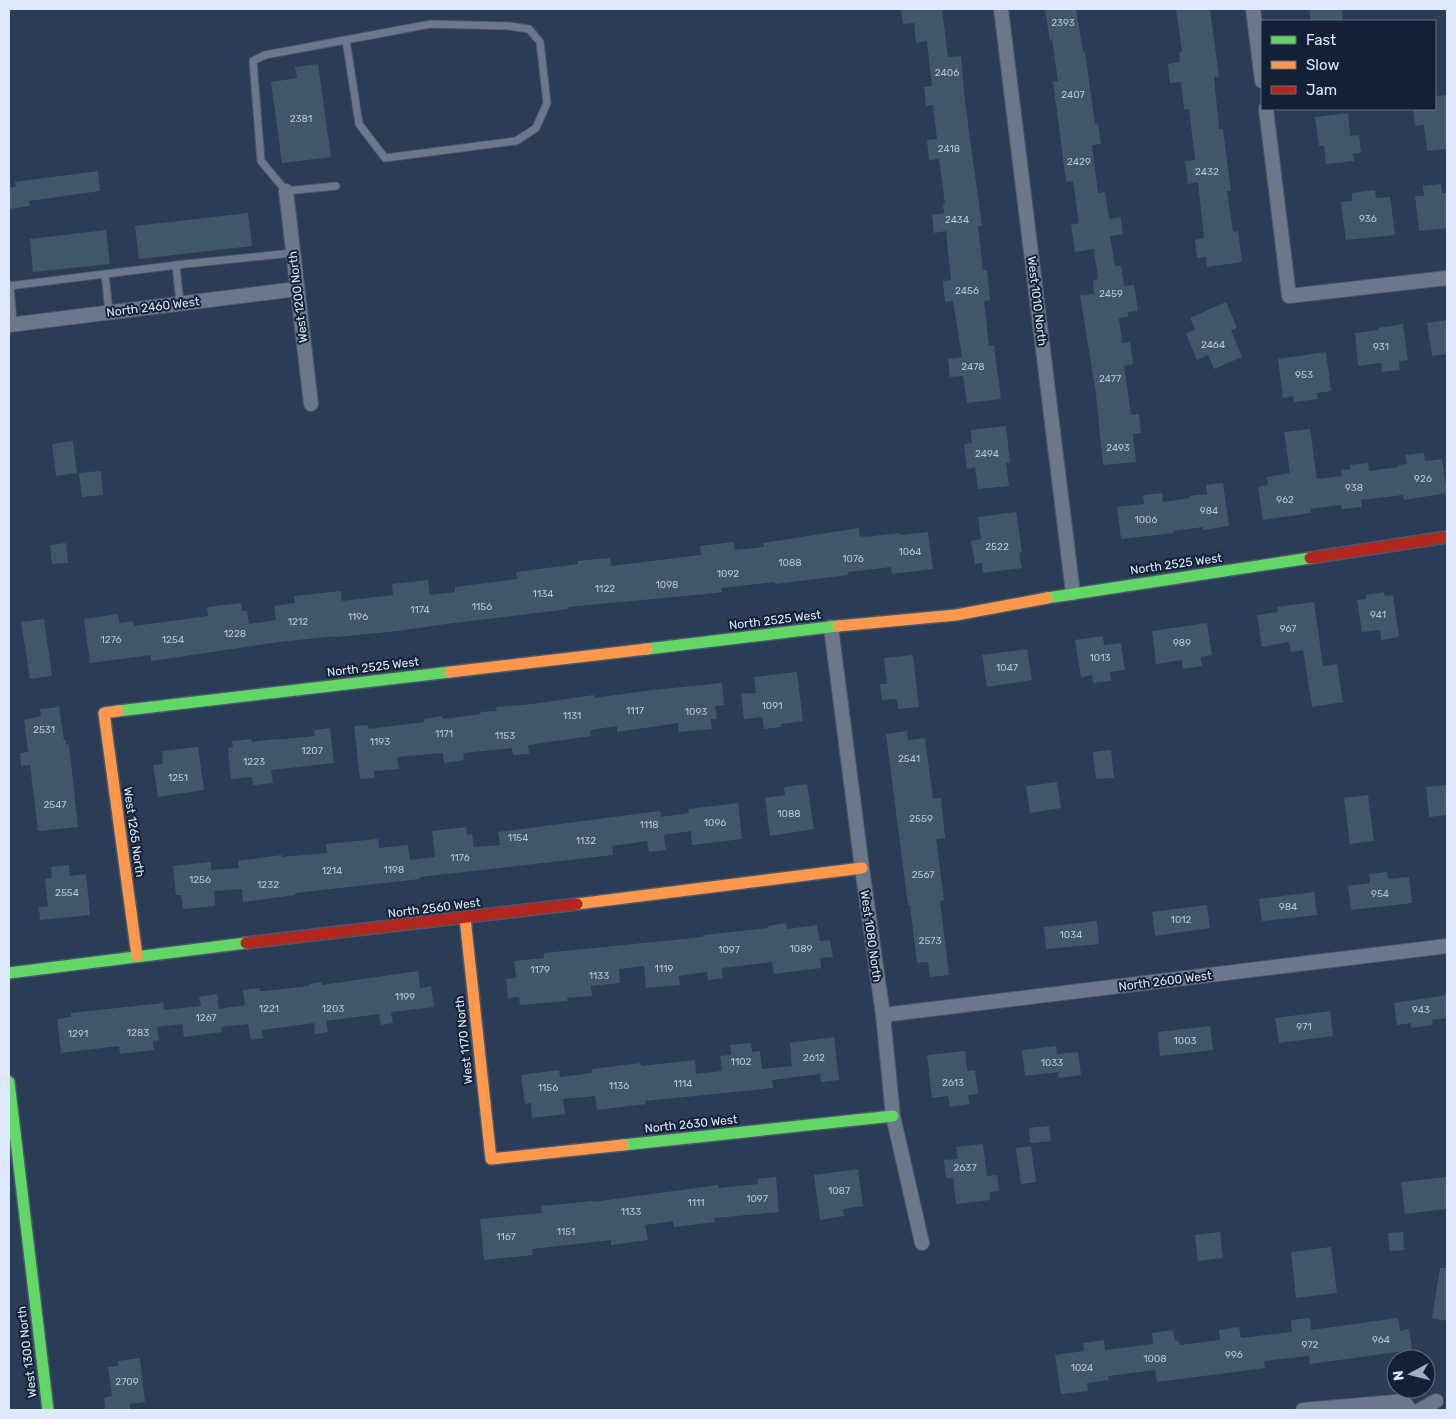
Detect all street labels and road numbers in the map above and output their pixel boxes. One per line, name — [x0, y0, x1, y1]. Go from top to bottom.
street label: West 1200 North — [285, 250, 311, 344]
street label: West 1010 North — [1025, 255, 1049, 347]
street label: North 2460 West — [106, 294, 201, 320]
street label: North 2525 West — [1129, 551, 1223, 577]
street label: North 2525 West — [728, 607, 822, 633]
street label: North 2525 West — [326, 654, 420, 680]
street label: West 1265 North — [121, 786, 147, 878]
street label: West 1080 North — [858, 889, 884, 983]
street label: North 2560 West — [387, 895, 482, 921]
street label: North 2600 West — [1118, 968, 1213, 994]
street label: West 1170 North — [452, 995, 476, 1085]
street label: North 2630 West — [644, 1112, 739, 1136]
street label: West 1300 North — [14, 1305, 40, 1399]

